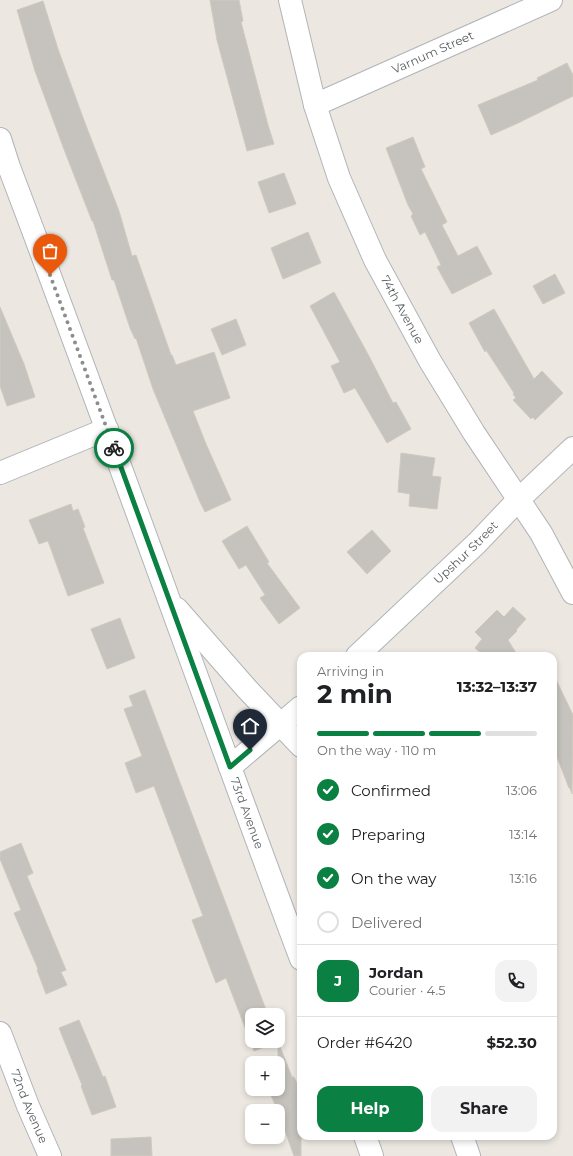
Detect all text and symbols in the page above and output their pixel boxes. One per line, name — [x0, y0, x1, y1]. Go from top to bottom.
street label: Varnum Street — [389, 27, 476, 77]
pin — [33, 234, 67, 275]
icon: bag — [39, 240, 61, 262]
street label: 74th Avenue — [378, 273, 427, 346]
courier — [94, 428, 134, 468]
icon: bike — [103, 437, 125, 459]
street label: Upshur Street — [430, 518, 501, 587]
text: Arriving in — [317, 663, 384, 679]
text: 13:32–13:37 — [457, 677, 537, 696]
text: 2 min — [317, 678, 393, 710]
pin — [233, 709, 267, 750]
icon: home — [239, 715, 261, 737]
text: On the way · 110 m — [317, 742, 436, 758]
street label: 73rd Avenue — [227, 775, 267, 851]
icon: check — [317, 779, 339, 801]
text: Confirmed — [351, 781, 431, 800]
text: 13:06 — [506, 782, 537, 798]
icon: check — [317, 823, 339, 845]
text: Preparing — [351, 825, 426, 844]
text: 13:14 — [509, 826, 537, 842]
icon: check — [317, 867, 339, 889]
text: On the way — [351, 869, 436, 888]
text: 13:16 — [510, 870, 537, 886]
text: Delivered — [351, 913, 423, 932]
button: phone — [495, 960, 537, 1002]
text: Jordan — [369, 963, 423, 982]
text: J — [334, 971, 342, 990]
text: Courier · 4.5 — [369, 982, 446, 998]
map controls — [245, 1008, 285, 1144]
button: layers — [245, 1008, 285, 1048]
text: Order #6420 — [317, 1033, 412, 1052]
text: $52.30 — [486, 1033, 537, 1052]
button: + — [245, 1056, 285, 1096]
street label: 72nd Avenue — [8, 1067, 51, 1146]
button: Help — [317, 1086, 423, 1132]
button: Share — [431, 1086, 537, 1132]
button: − — [245, 1104, 285, 1144]

